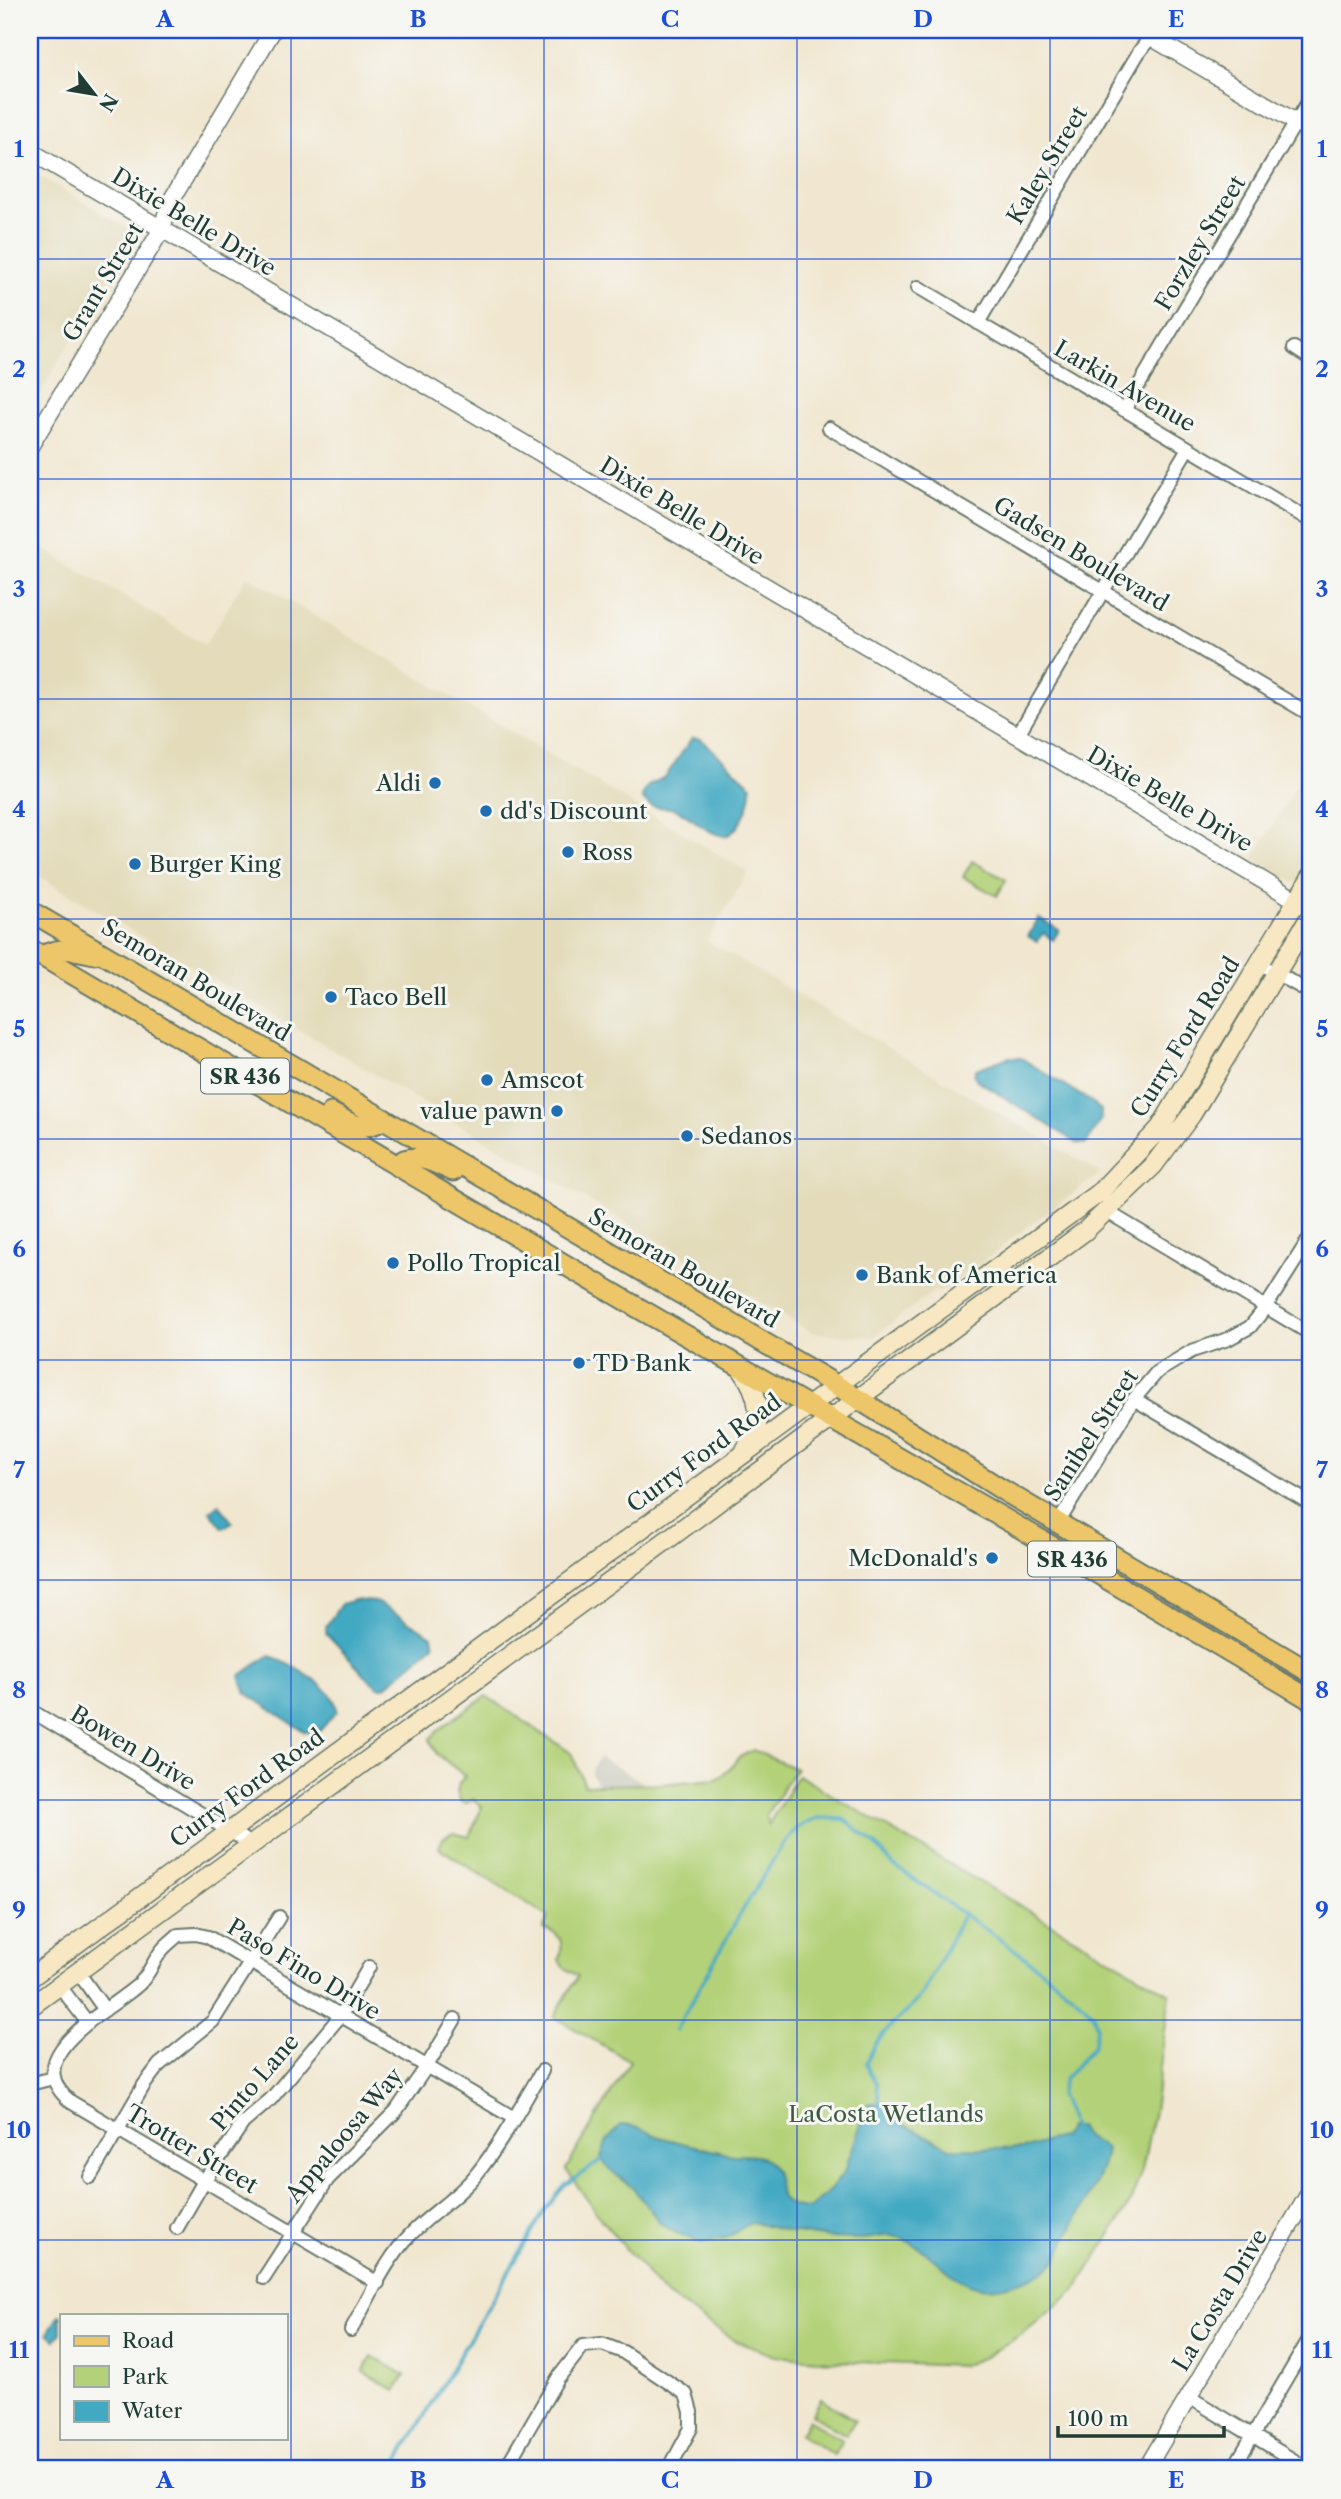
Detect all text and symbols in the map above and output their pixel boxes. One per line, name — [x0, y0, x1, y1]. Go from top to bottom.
text: A — [155, 5, 175, 33]
text: B — [409, 5, 427, 33]
text: C — [661, 5, 679, 33]
text: D — [913, 5, 933, 33]
text: E — [1168, 5, 1184, 33]
north arrow — [60, 60, 130, 130]
text: N — [94, 89, 122, 115]
street label: Kaley Street — [1001, 101, 1093, 229]
text: 1 — [14, 135, 25, 163]
text: 1 — [1317, 135, 1328, 163]
street label: Dixie Belle Drive — [107, 162, 281, 282]
street label: Forzley Street — [1149, 171, 1251, 315]
street label: Grant Street — [56, 217, 150, 347]
street label: Larkin Avenue — [1049, 334, 1201, 438]
text: 2 — [12, 355, 26, 383]
text: 2 — [1315, 355, 1329, 383]
street label: Dixie Belle Drive — [595, 451, 769, 571]
street label: Gadsen Boulevard — [988, 491, 1174, 617]
text: 3 — [13, 575, 26, 603]
text: 3 — [1316, 575, 1329, 603]
street label: Dixie Belle Drive — [1082, 740, 1258, 858]
place label: Aldi — [375, 769, 421, 797]
marker: Aldi — [427, 775, 443, 791]
text: 4 — [12, 795, 26, 823]
text: 4 — [1315, 795, 1329, 823]
place label: dd's Discount — [500, 797, 647, 825]
marker: dd's Discount — [478, 803, 494, 819]
place label: Ross — [582, 838, 633, 866]
marker: Ross — [560, 844, 576, 860]
place label: Burger King — [149, 850, 281, 878]
marker: Burger King — [127, 856, 143, 872]
street label: Semoran Boulevard — [96, 913, 296, 1047]
street label: Curry Ford Road — [1124, 952, 1246, 1122]
place label: Taco Bell — [345, 983, 447, 1011]
marker: Taco Bell — [323, 989, 339, 1005]
text: 5 — [13, 1015, 25, 1043]
text: 5 — [1316, 1015, 1328, 1043]
road number: SR 436 — [201, 1058, 289, 1094]
place label: Amscot — [500, 1066, 584, 1094]
marker: Amscot — [479, 1072, 495, 1088]
place label: value pawn — [419, 1097, 543, 1125]
marker: value pawn — [549, 1103, 565, 1119]
place label: Sedanos — [701, 1122, 792, 1150]
marker: Sedanos — [679, 1128, 695, 1144]
street label: Semoran Boulevard — [584, 1202, 784, 1334]
text: 6 — [12, 1235, 26, 1263]
text: 6 — [1315, 1235, 1329, 1263]
place label: Pollo Tropical — [407, 1249, 561, 1277]
marker: Pollo Tropical — [385, 1255, 401, 1271]
place label: Bank of America — [876, 1261, 1058, 1289]
marker: Bank of America — [854, 1267, 870, 1283]
place label: TD Bank — [593, 1349, 693, 1377]
marker: TD Bank — [571, 1355, 587, 1371]
street label: Sanibel Street — [1038, 1364, 1144, 1506]
street label: Curry Ford Road — [621, 1388, 787, 1518]
text: 7 — [13, 1456, 25, 1484]
text: 7 — [1316, 1456, 1328, 1484]
road number: SR 436 — [1028, 1542, 1116, 1576]
place label: McDonald's — [848, 1544, 978, 1572]
marker: McDonald's — [984, 1550, 1000, 1566]
text: 8 — [12, 1676, 26, 1704]
text: 8 — [1315, 1676, 1329, 1704]
street label: Bowen Drive — [65, 1700, 201, 1796]
street label: Curry Ford Road — [164, 1723, 330, 1853]
text: 9 — [12, 1896, 26, 1924]
text: 9 — [1315, 1896, 1329, 1924]
street label: Paso Fino Drive — [222, 1912, 386, 2026]
street label: Pinto Lane — [205, 2028, 305, 2136]
street label: Appaloosa Way — [279, 2062, 409, 2209]
street label: Trotter Street — [121, 2099, 263, 2199]
park label: LaCosta Wetlands — [788, 2100, 984, 2128]
text: 10 — [7, 2116, 31, 2144]
text: 10 — [1310, 2116, 1334, 2144]
street label: La Costa Drive — [1167, 2224, 1273, 2376]
legend — [60, 2314, 287, 2440]
text: Road — [122, 2328, 174, 2353]
text: 11 — [9, 2336, 30, 2364]
text: 11 — [1312, 2336, 1333, 2364]
text: Park — [122, 2364, 168, 2389]
scale bar — [1058, 2394, 1224, 2438]
text: Water — [121, 2398, 182, 2423]
text: 100 m — [1068, 2406, 1129, 2431]
text: A — [155, 2466, 175, 2494]
text: B — [409, 2466, 427, 2494]
text: C — [661, 2466, 679, 2494]
text: D — [913, 2466, 933, 2494]
text: E — [1168, 2466, 1184, 2494]

